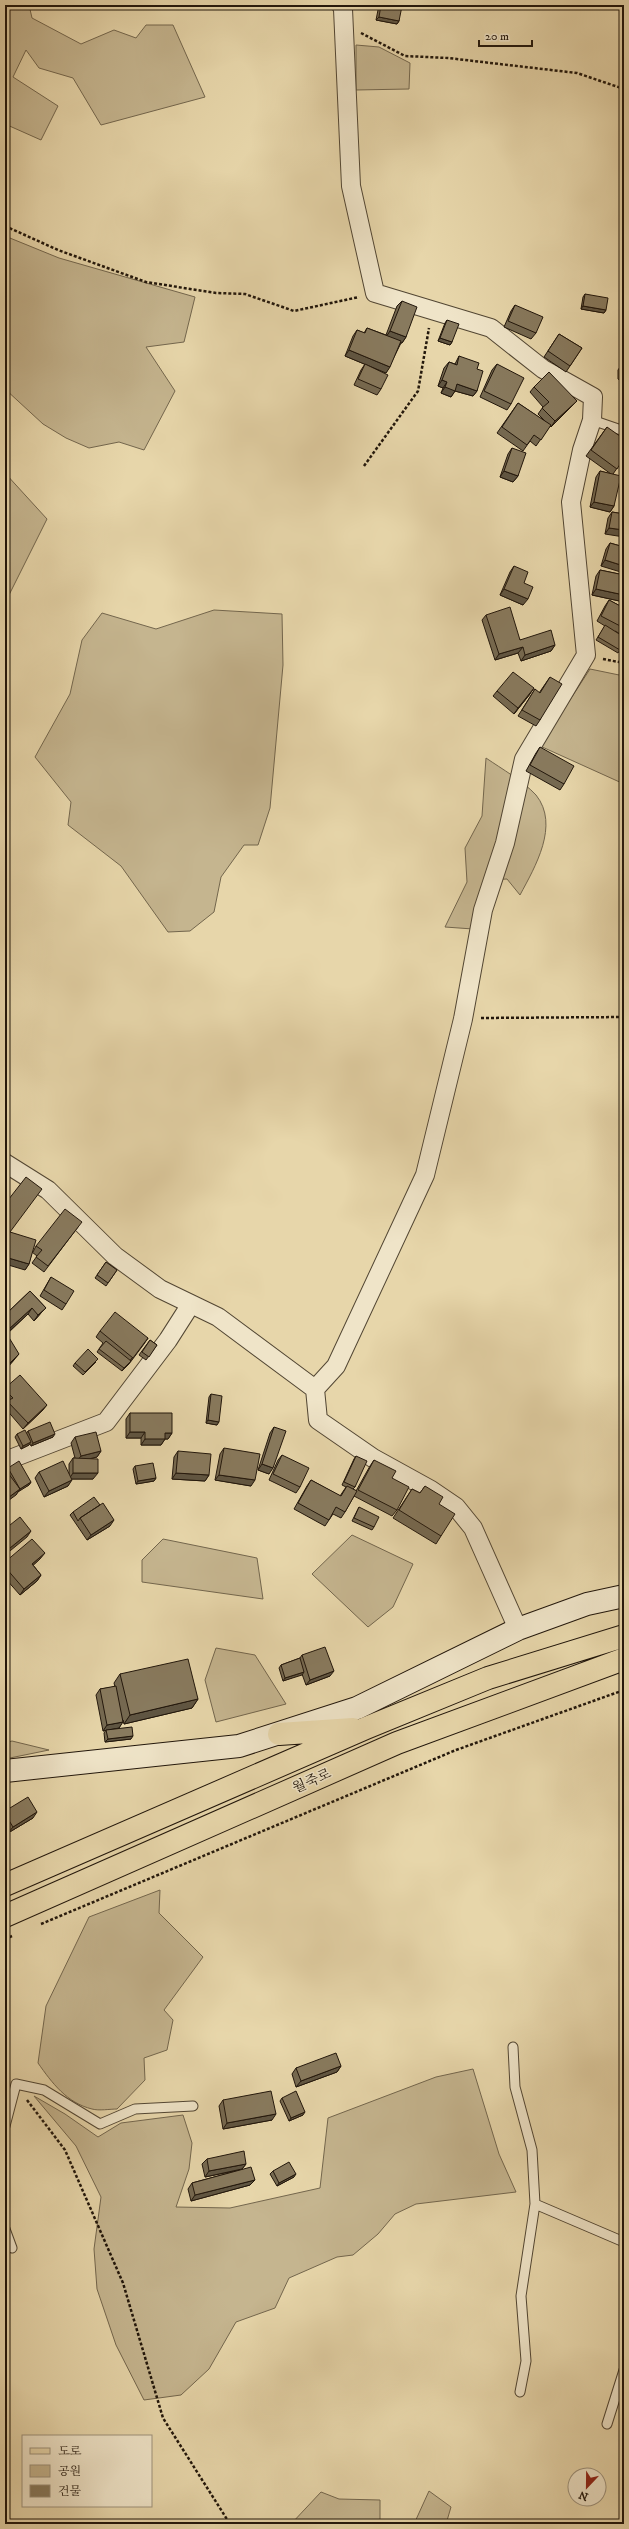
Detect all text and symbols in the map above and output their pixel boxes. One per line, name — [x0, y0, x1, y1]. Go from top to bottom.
scale bar — [479, 22, 532, 48]
text: 20 m — [485, 29, 509, 44]
street label: 월죽로 — [290, 1764, 335, 1797]
legend — [22, 2435, 152, 2507]
text: 도로 — [58, 2444, 82, 2459]
text: 공원 — [58, 2464, 81, 2479]
north arrow — [567, 2467, 607, 2507]
text: 건물 — [58, 2484, 82, 2499]
text: N — [577, 2487, 590, 2504]

